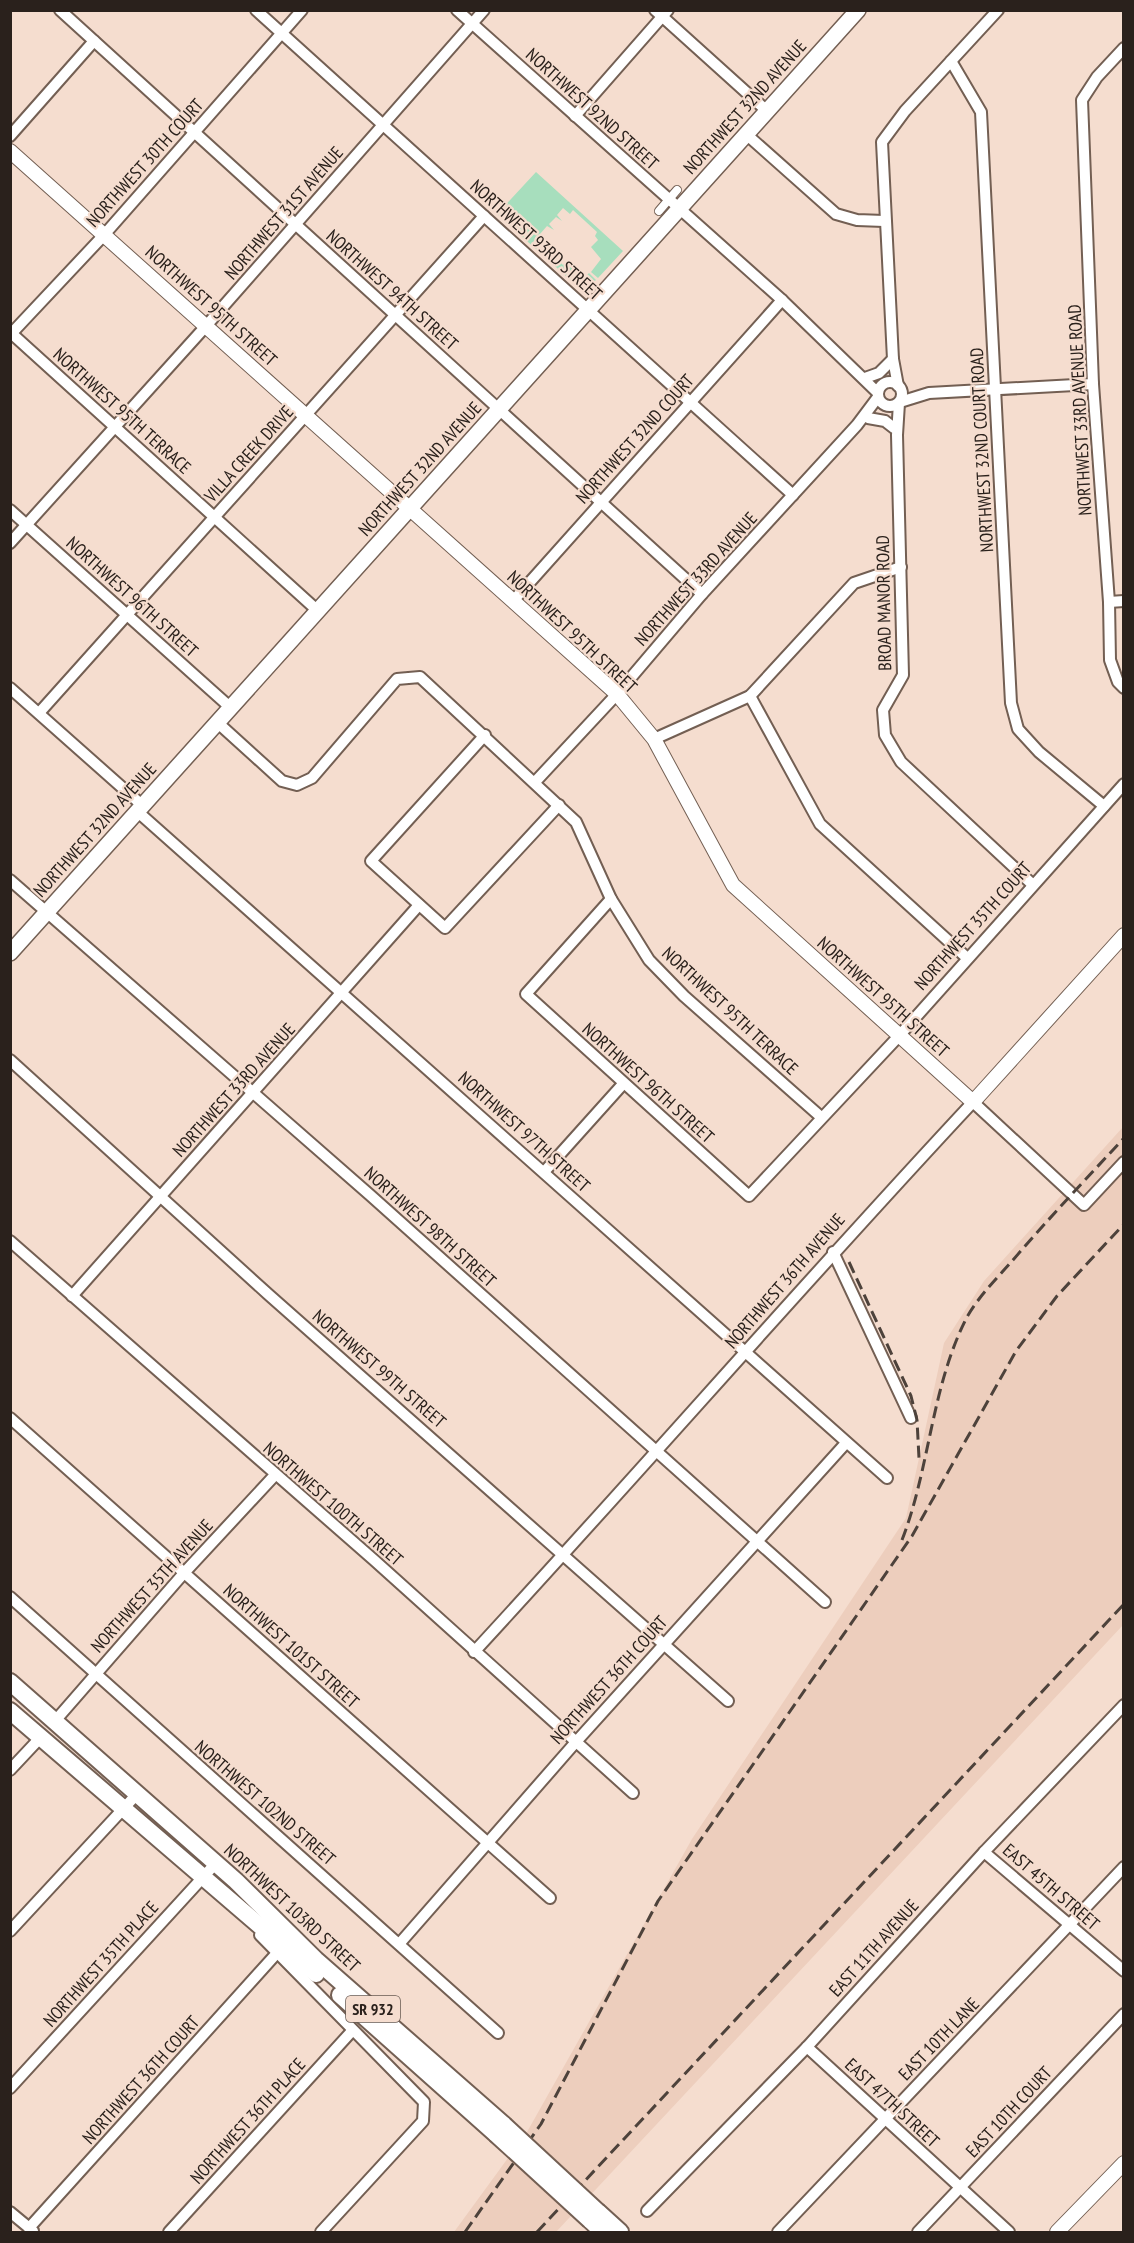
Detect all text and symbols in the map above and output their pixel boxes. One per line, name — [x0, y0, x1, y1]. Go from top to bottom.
street label: NORTHWEST 32ND AVENUE — [678, 35, 811, 179]
street label: NORTHWEST 92ND STREET — [521, 43, 664, 174]
street label: NORTHWEST 30TH COURT — [81, 94, 208, 231]
street label: NORTHWEST 31ST AVENUE — [219, 141, 348, 284]
street label: NORTHWEST 93RD STREET — [466, 174, 607, 305]
street label: NORTHWEST 94TH STREET — [322, 224, 463, 355]
street label: NORTHWEST 95TH STREET — [141, 240, 282, 371]
street label: NORTHWEST 33RD AVENUE ROAD — [1062, 304, 1097, 516]
street label: NORTHWEST 95TH TERRACE — [49, 343, 196, 479]
street label: NORTHWEST 32ND COURT ROAD — [965, 347, 998, 553]
street label: NORTHWEST 32ND COURT — [571, 369, 699, 508]
street label: NORTHWEST 32ND AVENUE — [353, 397, 486, 541]
street label: VILLA CREEK DRIVE — [199, 401, 298, 508]
street label: NORTHWEST 33RD AVENUE — [629, 507, 762, 650]
street label: NORTHWEST 96TH STREET — [62, 531, 203, 662]
street label: BROAD MANOR ROAD — [871, 535, 896, 671]
street label: NORTHWEST 95TH STREET — [503, 565, 642, 698]
street label: NORTHWEST 32ND AVENUE — [28, 758, 161, 902]
street label: NORTHWEST 35TH COURT — [909, 857, 1036, 994]
street label: NORTHWEST 95TH STREET — [813, 931, 954, 1062]
street label: NORTHWEST 95TH TERRACE — [657, 942, 803, 1080]
street label: NORTHWEST 96TH STREET — [578, 1017, 719, 1148]
street label: NORTHWEST 33RD AVENUE — [167, 1018, 300, 1161]
street label: NORTHWEST 97TH STREET — [454, 1066, 595, 1197]
street label: NORTHWEST 98TH STREET — [360, 1161, 501, 1292]
street label: NORTHWEST 36TH AVENUE — [720, 1208, 850, 1353]
street label: NORTHWEST 99TH STREET — [308, 1304, 451, 1433]
street label: NORTHWEST 100TH STREET — [259, 1437, 408, 1571]
street label: NORTHWEST 35TH AVENUE — [86, 1514, 218, 1657]
street label: NORTHWEST 101ST STREET — [219, 1579, 364, 1713]
street label: NORTHWEST 36TH COURT — [545, 1611, 672, 1748]
street label: NORTHWEST 102ND STREET — [190, 1735, 340, 1870]
street label: EAST 45TH STREET — [998, 1838, 1104, 1935]
street label: NORTHWEST 103RD STREET — [219, 1839, 365, 1977]
street label: EAST 11TH AVENUE — [824, 1894, 923, 2001]
street label: NORTHWEST 35TH PLACE — [38, 1896, 163, 2031]
street label: EAST 10TH LANE — [893, 1992, 984, 2085]
road number: SR 932 — [346, 1996, 400, 2022]
street label: NORTHWEST 36TH COURT — [77, 2011, 204, 2148]
street label: NORTHWEST 36TH PLACE — [185, 2053, 310, 2188]
street label: EAST 47TH STREET — [840, 2053, 944, 2152]
street label: EAST 10TH COURT — [961, 2061, 1057, 2162]

